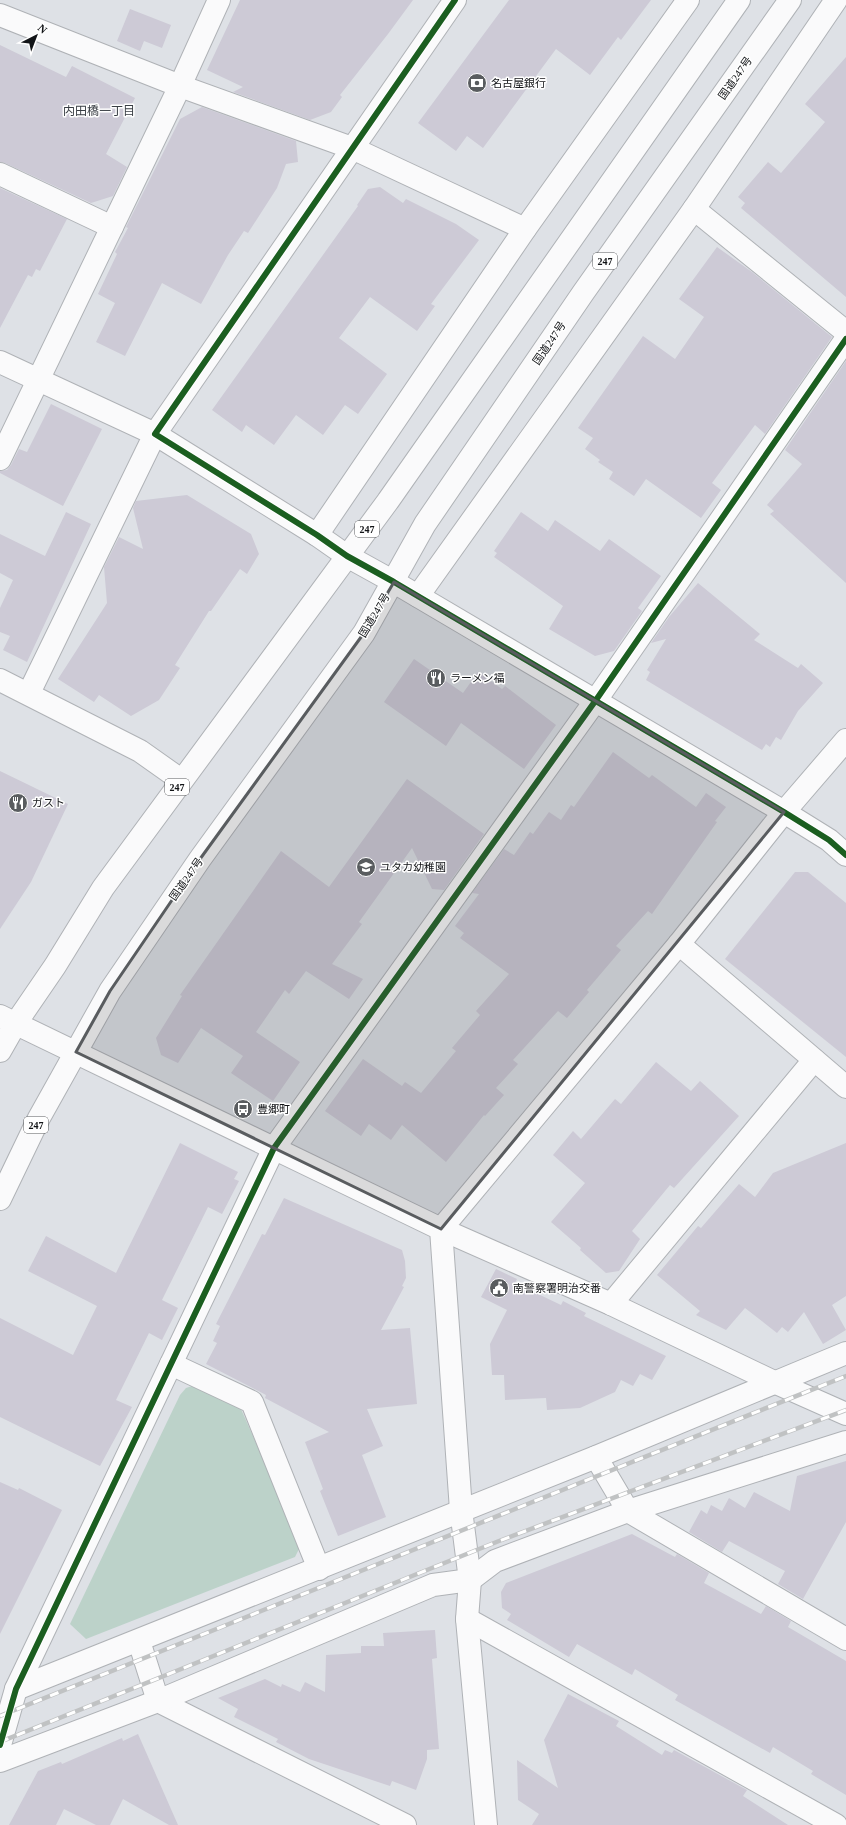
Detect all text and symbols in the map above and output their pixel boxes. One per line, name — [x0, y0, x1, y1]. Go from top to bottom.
north arrow — [16, 16, 56, 56]
text: N — [36, 21, 50, 36]
street label: 国道247号 — [716, 54, 754, 102]
bank icon: 名古屋銀行 — [466, 72, 488, 94]
place label: 名古屋銀行 — [491, 77, 546, 89]
district label: 内田橋一丁目 — [63, 104, 135, 118]
road number: 247 — [593, 253, 617, 269]
street label: 国道247号 — [530, 319, 568, 367]
road number: 247 — [355, 521, 379, 537]
street label: 国道247号 — [356, 591, 392, 639]
restaurant icon: ラーメン福 — [425, 667, 447, 689]
place label: ラーメン福 — [450, 672, 505, 684]
road number: 247 — [165, 779, 189, 795]
restaurant icon: ガスト — [7, 792, 29, 814]
place label: ガスト — [32, 797, 65, 809]
street label: 国道247号 — [167, 855, 205, 903]
school or university icon: ユタカ幼稚園 — [355, 856, 377, 878]
place label: ユタカ幼稚園 — [380, 861, 446, 873]
bus stop icon: 豊郷町 — [232, 1098, 254, 1120]
place label: 豊郷町 — [257, 1103, 290, 1115]
road number: 247 — [24, 1117, 48, 1133]
public building icon: 南警察署明治交番 — [488, 1277, 510, 1299]
place label: 南警察署明治交番 — [513, 1282, 601, 1294]

